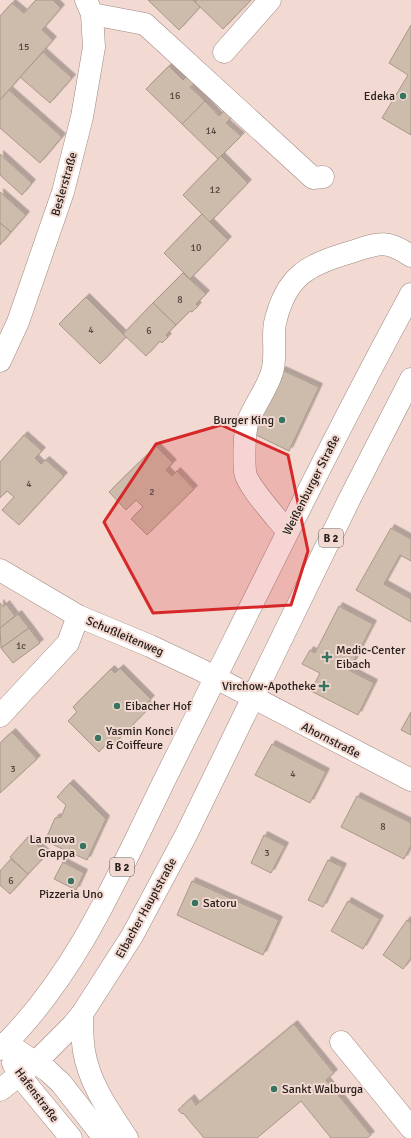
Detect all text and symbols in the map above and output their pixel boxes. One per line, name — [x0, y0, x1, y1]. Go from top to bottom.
house number: 15 — [19, 41, 29, 53]
place label: Edeka — [364, 89, 395, 104]
house number: 16 — [170, 90, 180, 102]
marker: Edeka — [398, 91, 408, 101]
house number: 14 — [206, 125, 217, 137]
street label: Beslerstraße — [48, 150, 81, 218]
house number: 12 — [210, 184, 220, 196]
house number: 10 — [191, 242, 201, 254]
house number: 8 — [177, 294, 183, 306]
house number: 4 — [88, 324, 94, 336]
house number: 6 — [146, 325, 152, 337]
place label: Burger King — [213, 413, 274, 428]
marker: Burger King — [277, 415, 287, 425]
street label: Weißenburger Straße — [280, 433, 343, 538]
house number: 4 — [26, 478, 32, 490]
house number: 2 — [149, 486, 155, 498]
road number: B 2 — [319, 529, 343, 547]
street label: Schußleitenweg — [84, 613, 166, 660]
house number: 1c — [16, 640, 26, 652]
place label: Medic-Center Eibach — [336, 643, 406, 672]
marker: Medic-Center Eibach — [321, 651, 333, 663]
place label: Virchow-Apotheke — [222, 679, 316, 694]
marker: Virchow-Apotheke — [319, 681, 329, 691]
place label: Eibacher Hof — [125, 699, 192, 714]
marker: Eibacher Hof — [112, 701, 122, 711]
street label: Ahornstraße — [299, 719, 363, 762]
place label: Yasmin Konci & Coiffeure — [106, 724, 174, 753]
marker: Yasmin Konci & Coiffeure — [93, 733, 103, 743]
house number: 3 — [10, 763, 16, 775]
house number: 4 — [290, 768, 296, 780]
house number: 8 — [380, 821, 386, 833]
place label: La nuova Grappa — [29, 832, 75, 861]
marker: La nuova Grappa — [78, 841, 88, 851]
house number: 3 — [264, 847, 270, 859]
street label: Eibacher Hauptstraße — [113, 855, 180, 961]
road number: B 2 — [110, 858, 134, 876]
house number: 6 — [8, 875, 14, 887]
marker: Pizzeria Uno — [66, 876, 76, 886]
place label: Pizzeria Uno — [39, 887, 103, 902]
place label: Satoru — [203, 896, 237, 911]
marker: Satoru — [190, 898, 200, 908]
street label: Hafenstraße — [11, 1065, 62, 1125]
place label: Sankt Walburga — [282, 1082, 363, 1097]
marker: Sankt Walburga — [269, 1084, 279, 1094]

